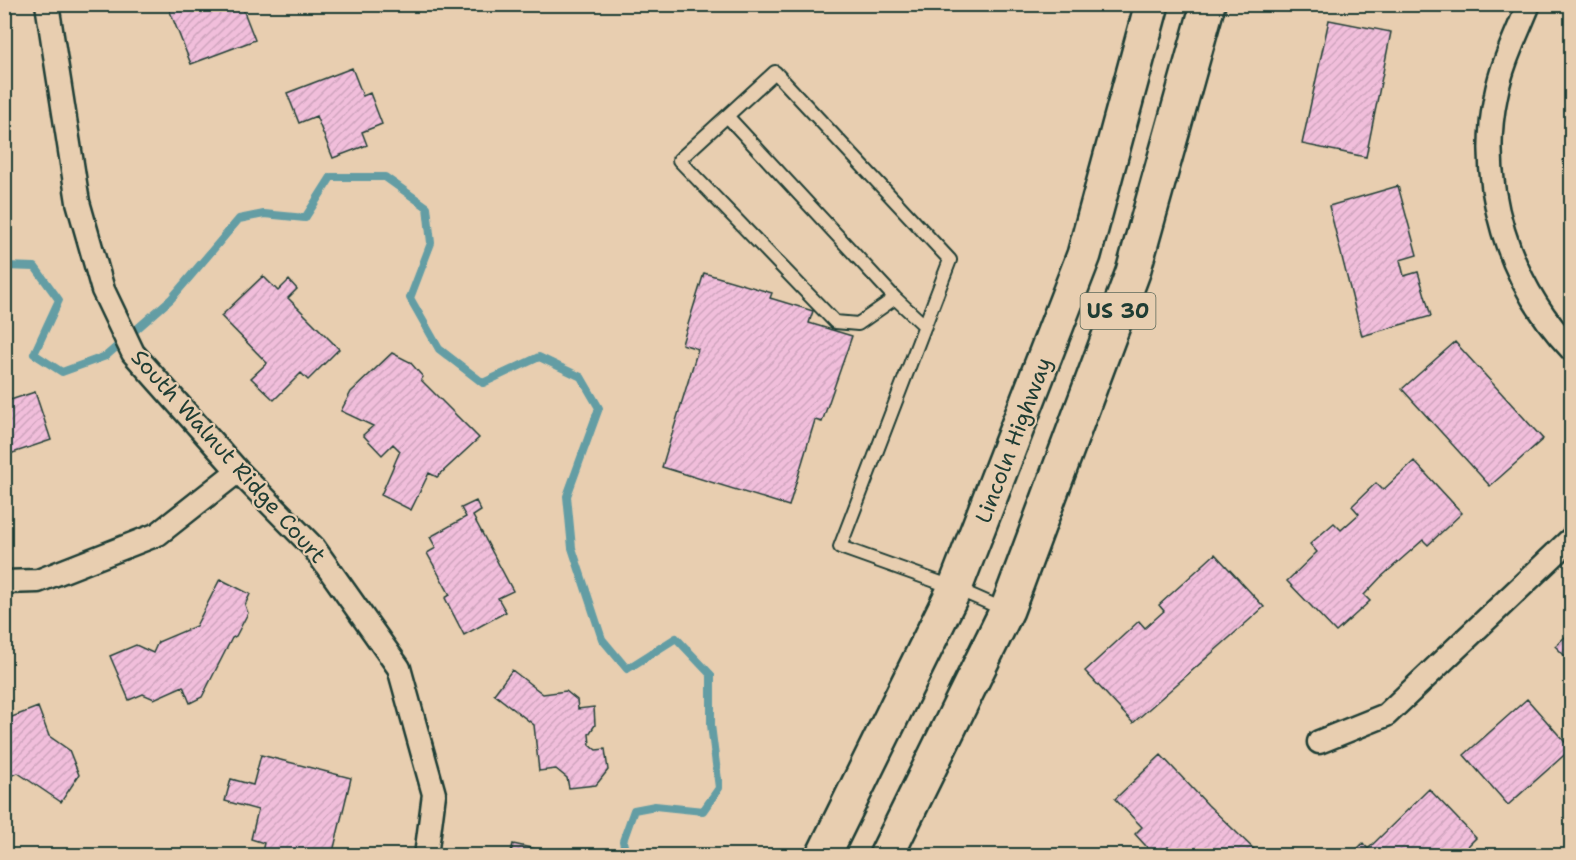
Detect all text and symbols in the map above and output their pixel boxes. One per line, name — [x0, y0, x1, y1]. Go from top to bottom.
road number: US 30 — [1080, 293, 1156, 329]
street label: South Walnut Ridge Court — [125, 343, 332, 569]
street label: Lincoln Highway — [969, 353, 1058, 527]

